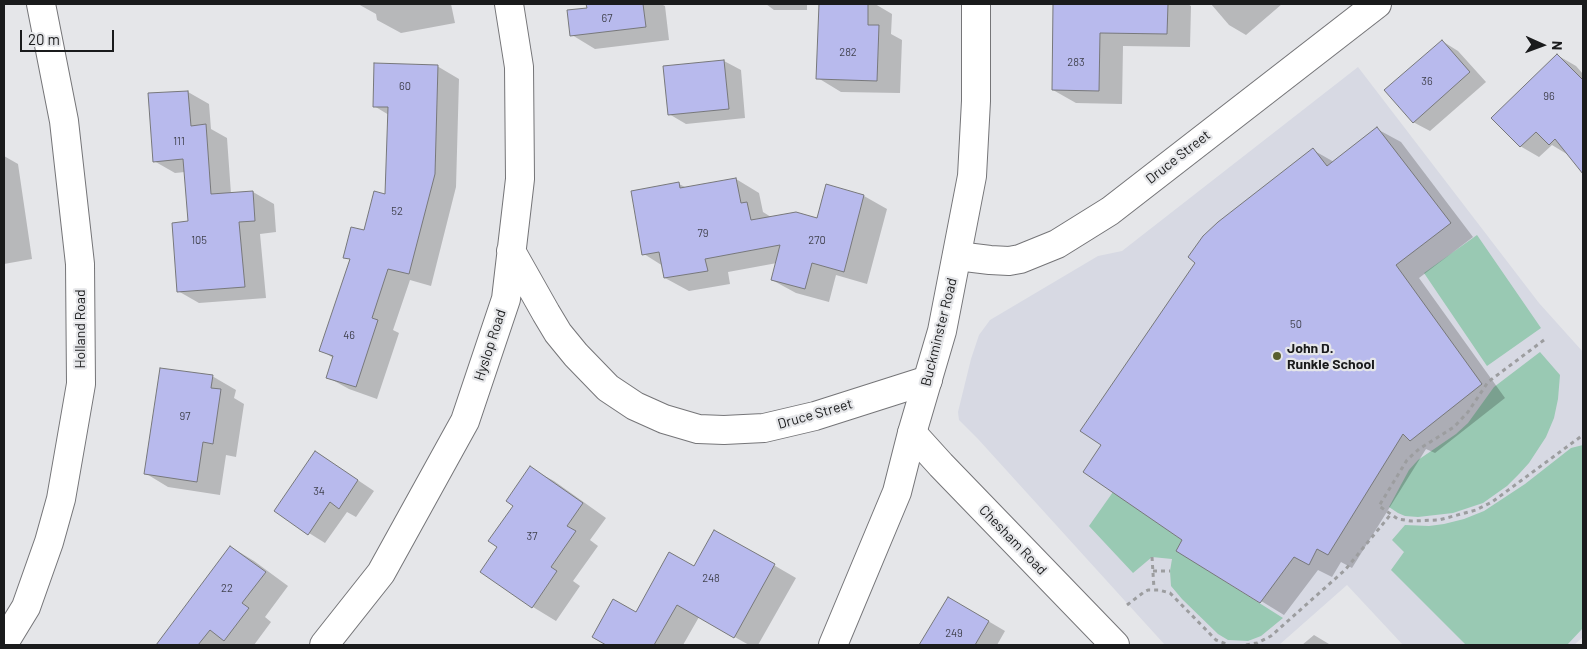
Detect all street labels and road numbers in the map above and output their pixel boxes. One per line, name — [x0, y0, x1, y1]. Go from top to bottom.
street label: Druce Street — [1143, 127, 1213, 187]
street label: Buckminster Road — [917, 276, 961, 388]
street label: Holland Road — [72, 289, 88, 369]
street label: Hyslop Road — [471, 307, 509, 383]
street label: Druce Street — [776, 395, 854, 433]
street label: Chesham Road — [976, 502, 1050, 578]

